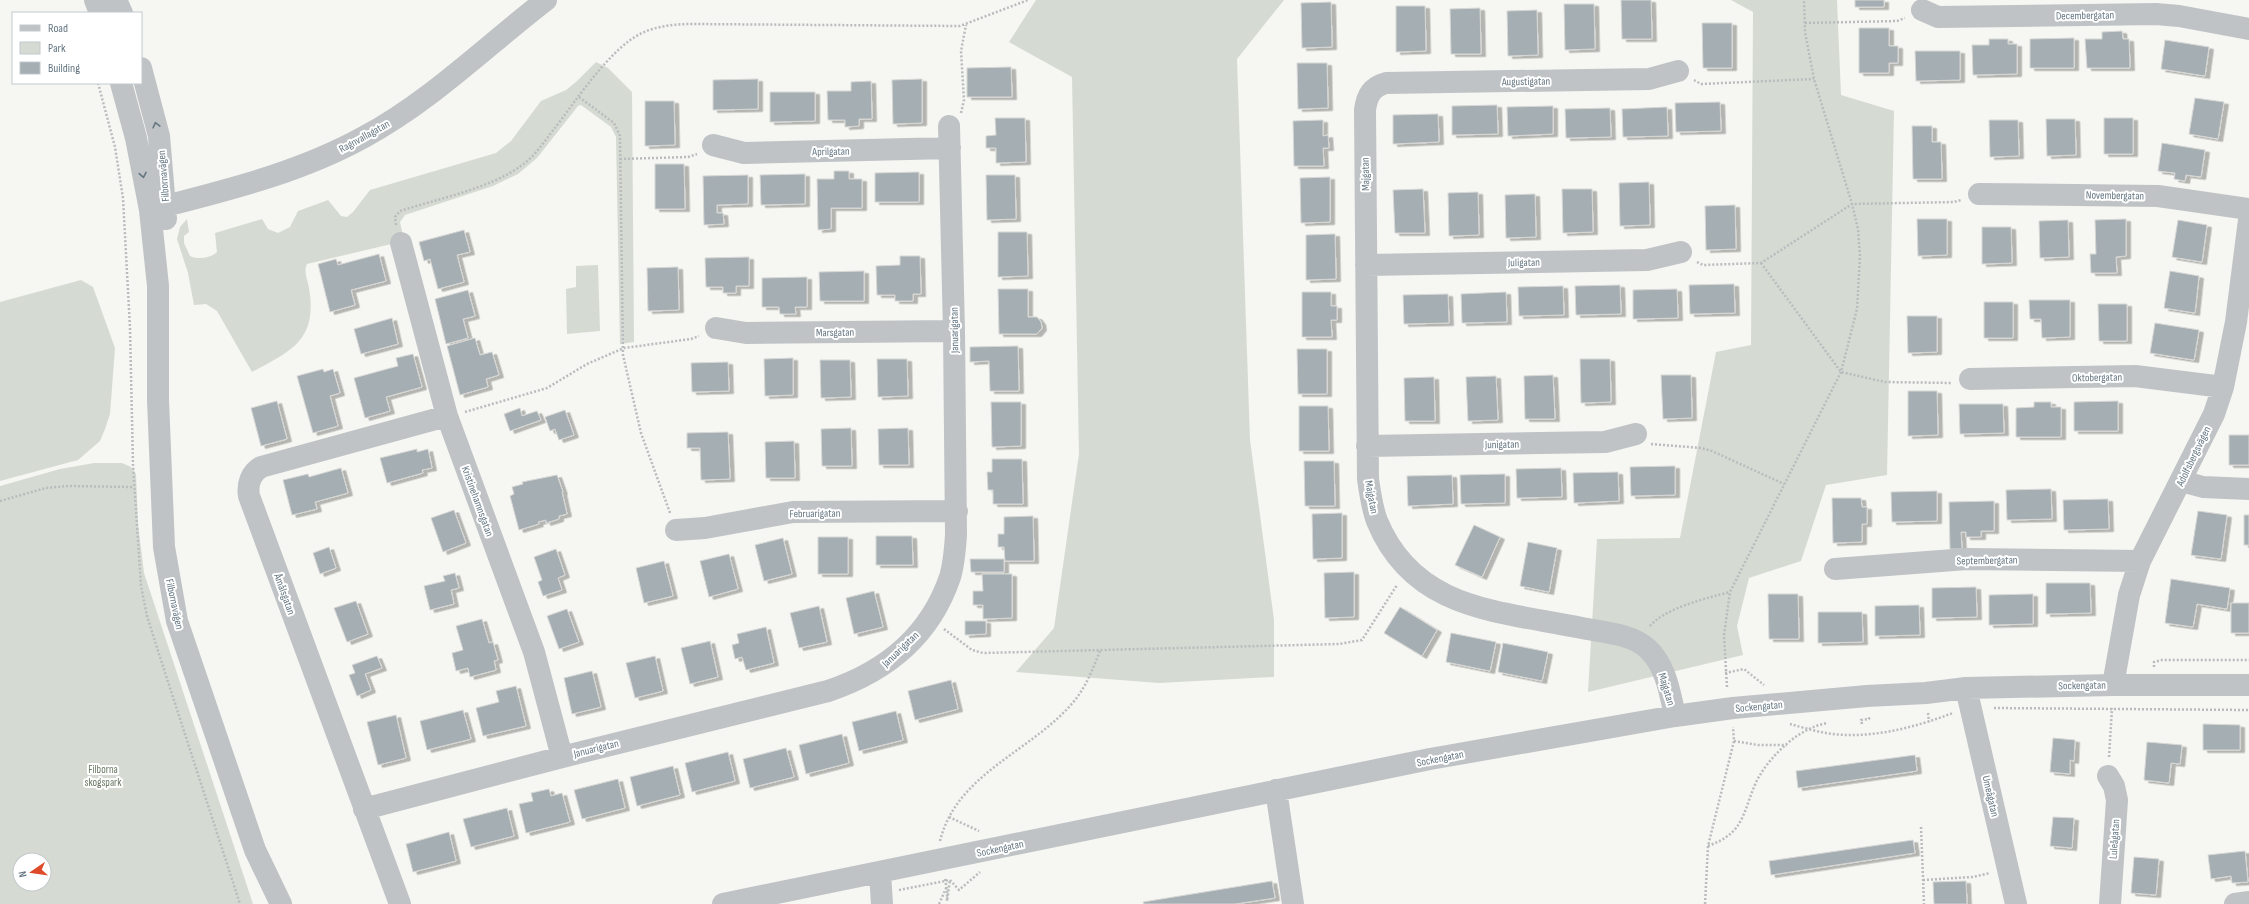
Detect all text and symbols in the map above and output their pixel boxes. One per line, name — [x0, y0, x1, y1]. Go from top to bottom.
street label: Decembergatan — [2056, 8, 2115, 23]
legend — [12, 12, 142, 84]
text: Road — [48, 21, 68, 36]
text: Park — [48, 41, 66, 56]
text: Building — [48, 61, 80, 76]
street label: Augustigatan — [1501, 75, 1551, 88]
street label: Ragnvallagatan — [337, 117, 392, 156]
one-way arrow — [152, 122, 161, 129]
street label: Aprilgatan — [811, 145, 850, 158]
street label: Filbornavägen — [155, 150, 172, 202]
street label: Majgatan — [1359, 157, 1372, 191]
one-way arrow — [138, 172, 147, 179]
street label: Novembergatan — [2086, 188, 2145, 203]
street label: Juligatan — [1507, 256, 1540, 269]
street label: Januarigatan — [948, 307, 961, 354]
street label: Marsgatan — [816, 326, 855, 339]
street label: Oktobergatan — [2072, 371, 2122, 384]
street label: Adolfsbergsvägen — [2173, 424, 2214, 489]
street label: Junigatan — [1484, 438, 1520, 451]
street label: Kristinehamnsgatan — [459, 464, 496, 538]
street label: Majgatan — [1362, 479, 1381, 515]
street label: Februarigatan — [789, 507, 841, 520]
street label: Septembergatan — [1956, 553, 2018, 568]
street label: Åmålsgatan — [271, 571, 298, 617]
street label: Filbornavägen — [163, 578, 186, 631]
street label: Januarigatan — [879, 629, 922, 671]
street label: Majgatan — [1655, 671, 1678, 707]
street label: Sockengatan — [2058, 679, 2106, 692]
street label: Sockengatan — [1735, 698, 1784, 715]
street label: Januarigatan — [571, 737, 620, 761]
street label: Sockengatan — [1416, 748, 1465, 769]
park label: Filborna skogspark — [85, 763, 122, 789]
street label: Umeågatan — [1979, 774, 2002, 818]
street label: Luleågatan — [2107, 818, 2122, 859]
street label: Sockengatan — [975, 837, 1025, 860]
north arrow — [12, 852, 52, 892]
text: N — [16, 870, 30, 878]

